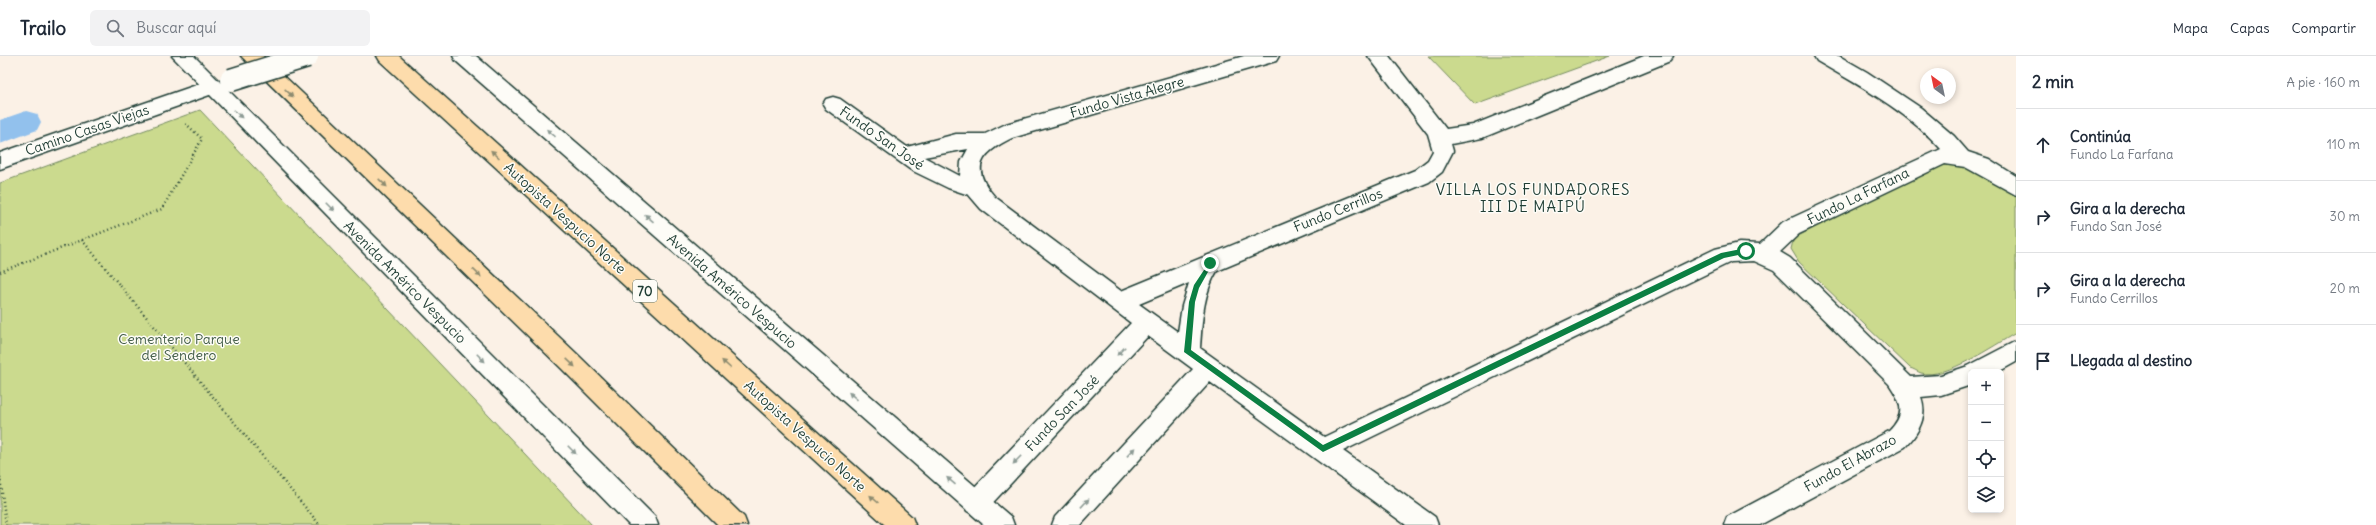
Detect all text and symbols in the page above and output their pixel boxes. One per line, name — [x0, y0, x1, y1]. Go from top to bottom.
search box — [90, 10, 370, 46]
text: Trailo — [20, 16, 66, 40]
icon: search — [104, 17, 126, 39]
text: Buscar aquí — [136, 18, 216, 37]
text: Mapa — [2173, 19, 2208, 37]
text: Capas — [2230, 19, 2270, 37]
text: Compartir — [2292, 19, 2356, 37]
north arrow — [1920, 68, 1956, 104]
text: 2 min — [2032, 71, 2074, 93]
street label: Fundo Vista Alegre — [1068, 72, 1186, 122]
text: A pie · 160 m — [2286, 74, 2360, 91]
one-way arrow — [284, 88, 294, 98]
street label: Camino Casas Viejas — [23, 100, 151, 160]
street label: Fundo San José — [836, 102, 928, 174]
one-way arrow — [233, 109, 243, 119]
text: Continúa — [2070, 127, 2131, 146]
one-way arrow — [547, 129, 556, 138]
icon: ahead — [2032, 134, 2054, 156]
text: 110 m — [2327, 136, 2360, 153]
text: Fundo La Farfana — [2070, 146, 2173, 163]
one-way arrow — [490, 150, 500, 159]
street label: Autopista Vespucio Norte — [500, 158, 630, 278]
street label: Fundo La Farfana — [1804, 163, 1912, 229]
one-way arrow — [378, 178, 388, 188]
district label: VILLA LOS FUNDADORES III DE MAIPÚ — [1436, 180, 1630, 216]
street label: Fundo Cerrillos — [1291, 184, 1385, 236]
text: Gira a la derecha — [2070, 199, 2185, 218]
one-way arrow — [325, 202, 335, 212]
icon: right — [2032, 206, 2054, 228]
text: 30 m — [2330, 208, 2360, 225]
one-way arrow — [644, 214, 655, 223]
street label: Avenida Américo Vespucio — [340, 217, 470, 347]
text: Fundo San José — [2070, 218, 2162, 235]
street label: Avenida Américo Vespucio — [663, 230, 801, 352]
route start — [1737, 242, 1755, 260]
route end — [1201, 254, 1219, 272]
one-way arrow — [472, 268, 482, 277]
text: Gira a la derecha — [2070, 271, 2185, 290]
icon: right — [2032, 278, 2054, 300]
road number: 70 — [633, 280, 657, 302]
text: 20 m — [2330, 280, 2360, 297]
text: Fundo Cerrillos — [2070, 290, 2158, 307]
park label: Cementerio Parque del Sendero — [118, 330, 240, 364]
one-way arrow — [1116, 346, 1125, 356]
icon: arrive — [2032, 350, 2054, 372]
text: Llegada al destino — [2070, 351, 2192, 370]
one-way arrow — [476, 353, 486, 363]
one-way arrow — [566, 358, 576, 368]
one-way arrow — [721, 360, 731, 369]
map controls — [1968, 369, 2004, 513]
button: + — [1968, 369, 2004, 405]
street label: Fundo San José — [1021, 371, 1103, 455]
street label: Autopista Vespucio Norte — [740, 376, 870, 496]
one-way arrow — [848, 391, 858, 400]
button: − — [1968, 405, 2004, 441]
street label: Fundo El Abrazo — [1801, 430, 1899, 496]
button: locate — [1968, 441, 2004, 477]
one-way arrow — [567, 446, 577, 455]
one-way arrow — [1126, 447, 1136, 457]
one-way arrow — [1013, 455, 1022, 464]
one-way arrow — [946, 476, 956, 486]
button: layers — [1968, 477, 2004, 513]
one-way arrow — [869, 494, 879, 503]
one-way arrow — [1080, 498, 1089, 508]

